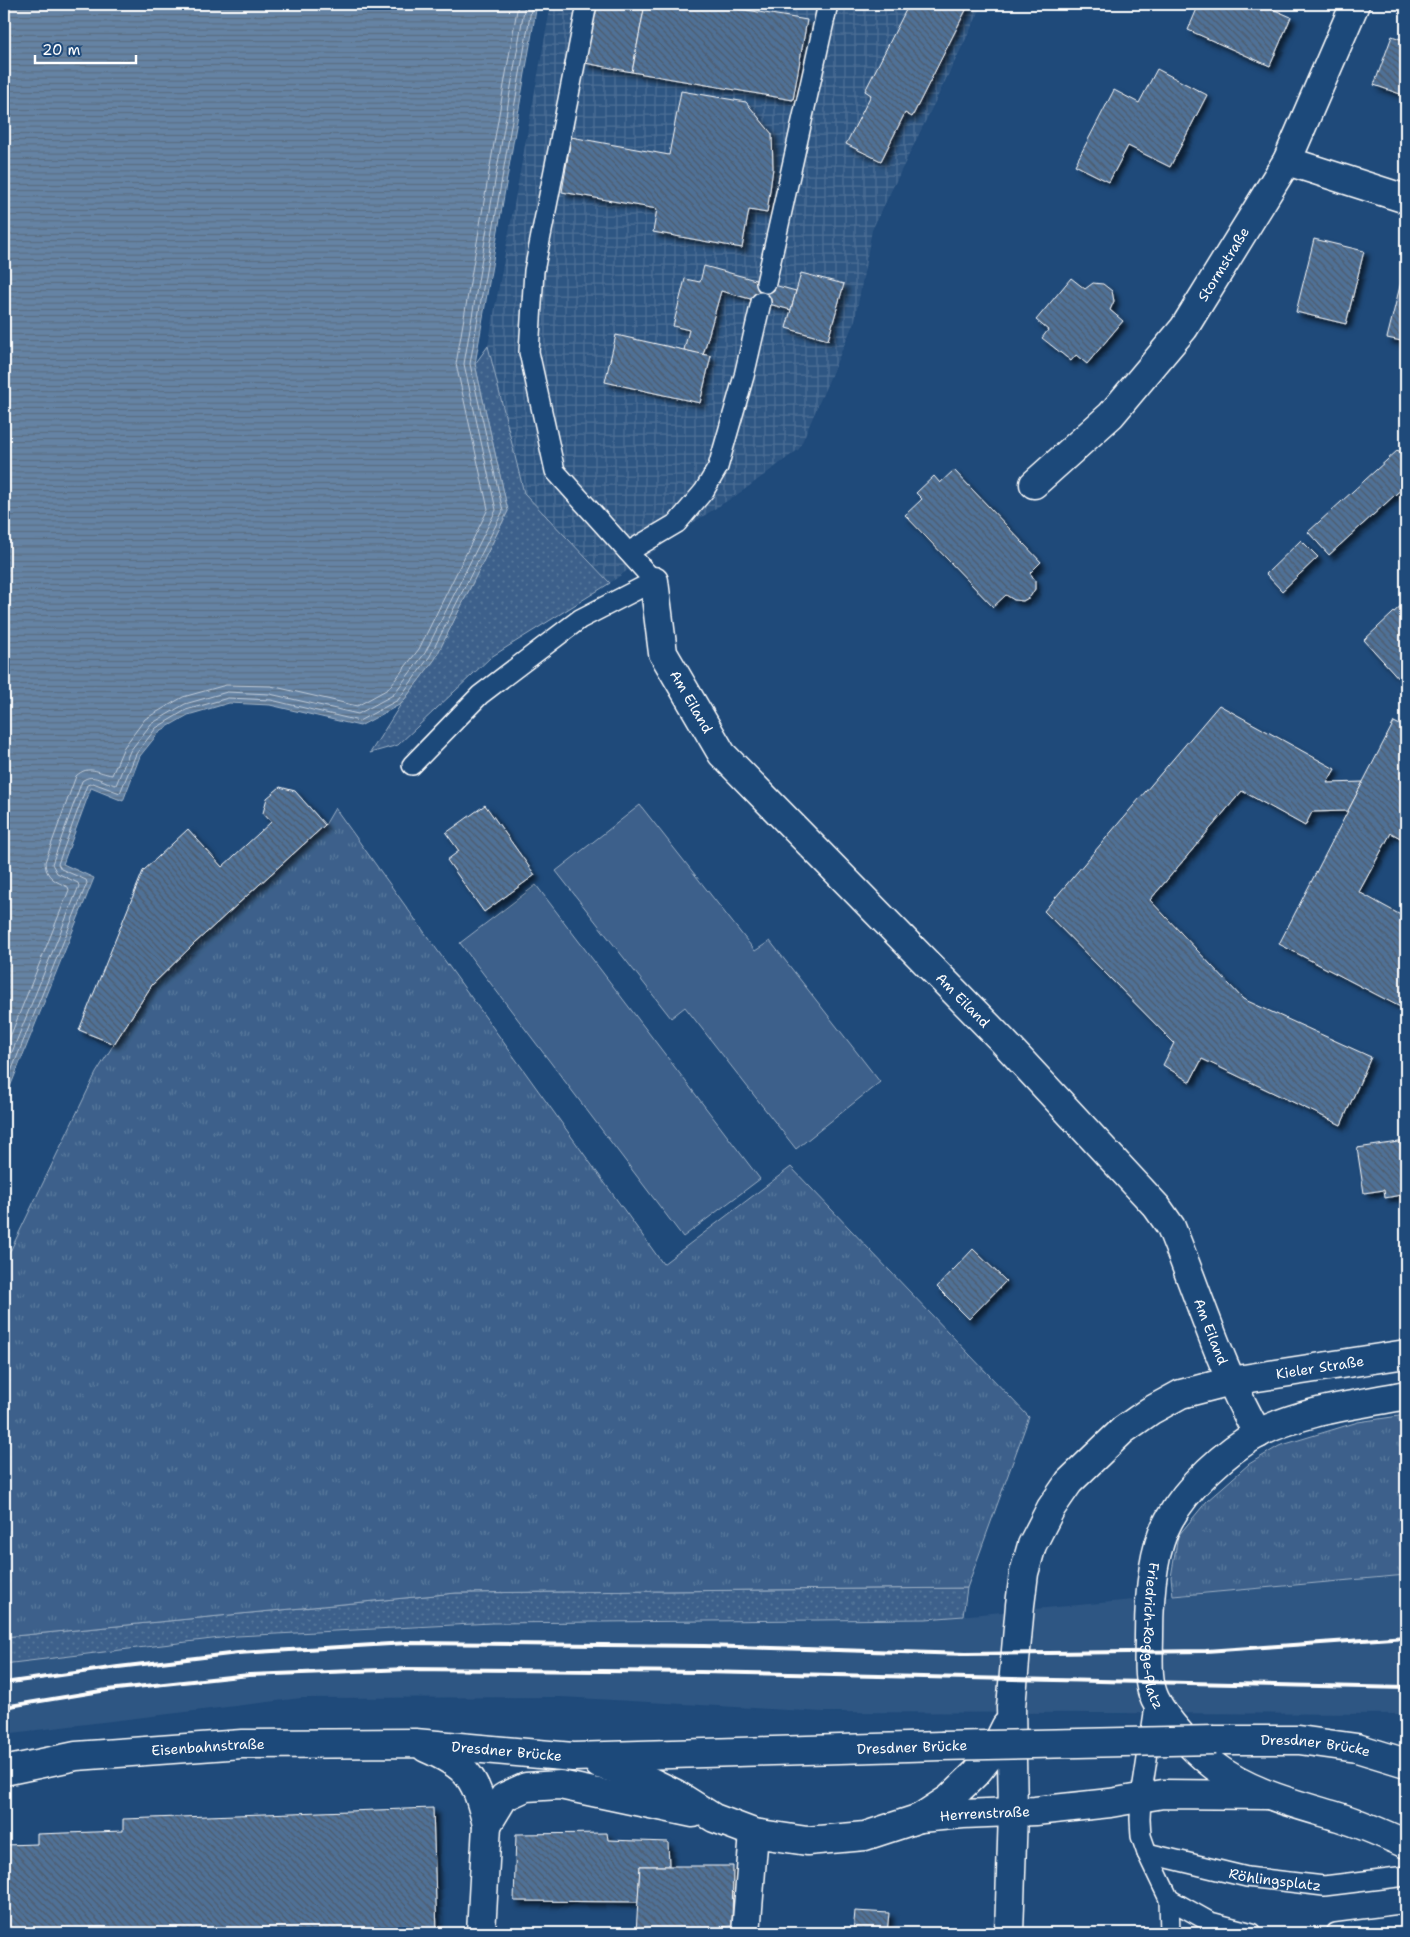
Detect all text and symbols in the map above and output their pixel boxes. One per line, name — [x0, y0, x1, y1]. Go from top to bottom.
scale bar — [35, 32, 136, 64]
text: 20 m — [42, 40, 81, 60]
street label: Stormstraße — [1194, 224, 1253, 305]
street label: Am Eiland — [666, 667, 717, 736]
street label: Am Eiland — [932, 969, 994, 1031]
street label: Am Eiland — [1190, 1296, 1232, 1368]
street label: Kieler Straße — [1275, 1352, 1365, 1383]
street label: Friedrich-Rogge-Platz — [1139, 1561, 1168, 1712]
street label: Dresdner Brücke — [1261, 1731, 1373, 1761]
street label: Eisenbahnstraße — [151, 1735, 265, 1760]
street label: Dresdner Brücke — [856, 1736, 968, 1758]
street label: Dresdner Brücke — [451, 1737, 563, 1765]
street label: Herrenstraße — [939, 1802, 1030, 1825]
street label: Röhlingsplatz — [1227, 1864, 1322, 1895]

